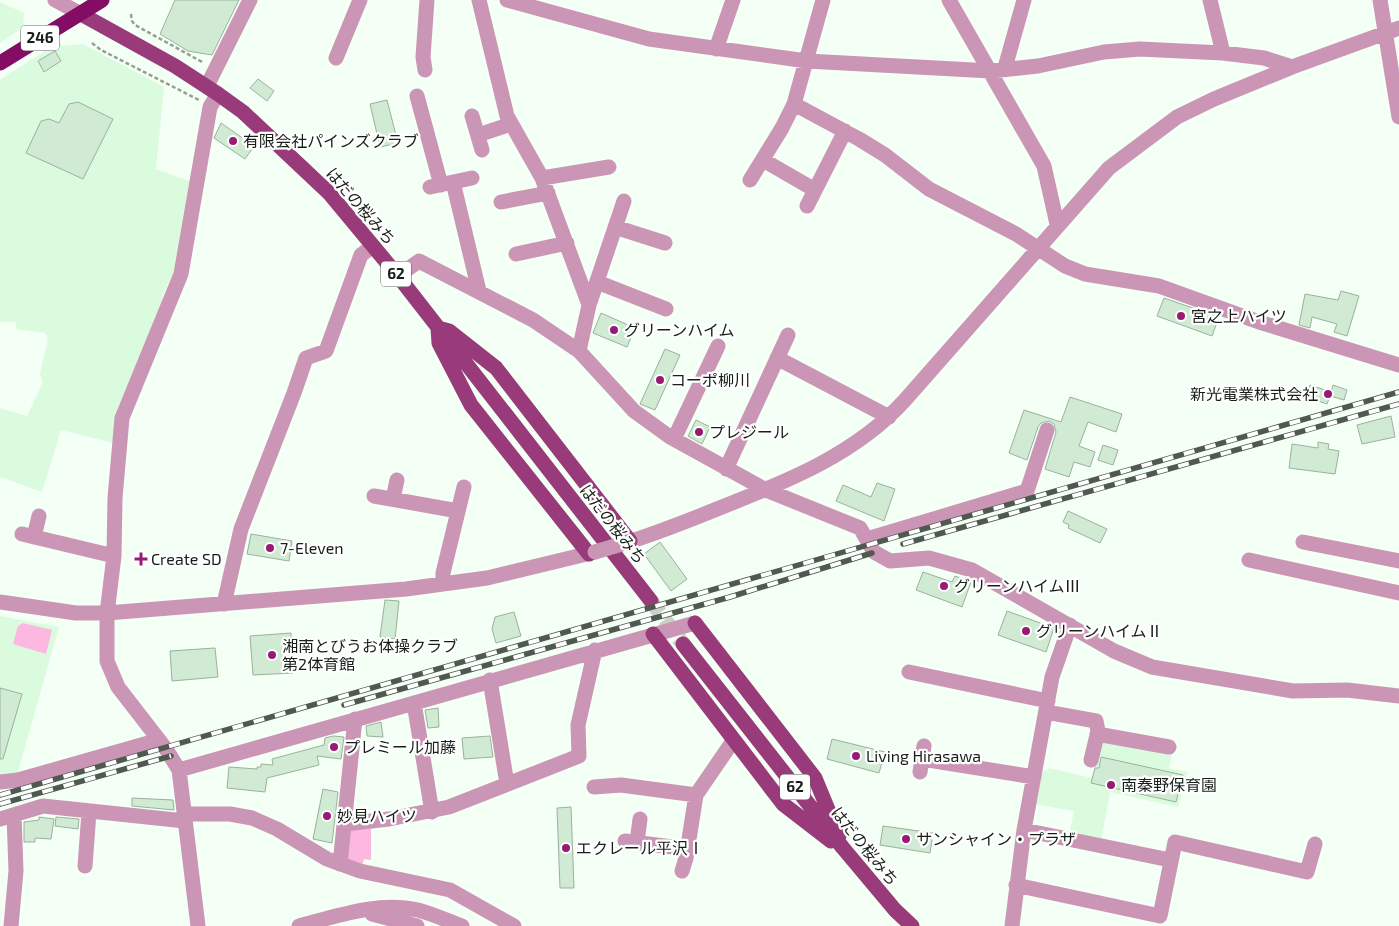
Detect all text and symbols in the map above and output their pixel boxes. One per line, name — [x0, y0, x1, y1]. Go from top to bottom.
road number: 246 — [21, 26, 59, 50]
place label: 有限会社パインズクラブ — [243, 131, 419, 150]
marker: 有限会社パインズクラブ — [227, 135, 239, 147]
street label: はだの桜みち — [323, 163, 400, 248]
road number: 62 — [381, 262, 411, 286]
place label: 宮之上ハイツ — [1191, 306, 1287, 325]
marker: 宮之上ハイツ — [1175, 310, 1187, 322]
place label: グリーンハイム — [624, 320, 735, 339]
marker: グリーンハイム — [608, 324, 620, 336]
place label: コーポ柳川 — [670, 370, 750, 389]
marker: コーポ柳川 — [654, 374, 666, 386]
place label: 新光電業株式会社 — [1190, 384, 1318, 403]
marker: 新光電業株式会社 — [1322, 388, 1334, 400]
place label: プレジール — [709, 422, 789, 441]
marker: プレジール — [693, 426, 705, 438]
street label: はだの桜みち — [576, 480, 650, 567]
place label: 7-Eleven — [280, 538, 344, 557]
marker: 7-Eleven — [264, 542, 276, 554]
place label: Create SD — [151, 549, 222, 568]
marker: Create SD — [135, 553, 147, 565]
place label: グリーンハイムⅢ — [954, 576, 1081, 595]
marker: グリーンハイムⅢ — [938, 580, 950, 592]
place label: グリーンハイムⅡ — [1036, 621, 1163, 640]
marker: グリーンハイムⅡ — [1020, 625, 1032, 637]
place label: 湘南とびうお体操クラブ 第2体育館 — [282, 636, 458, 673]
marker: 湘南とびうお体操クラブ 第2体育館 — [266, 649, 278, 661]
place label: プレミール加藤 — [344, 737, 456, 756]
marker: プレミール加藤 — [328, 741, 340, 753]
place label: Living Hirasawa — [866, 746, 981, 765]
marker: Living Hirasawa — [850, 750, 862, 762]
road number: 62 — [780, 774, 810, 800]
place label: 南秦野保育園 — [1121, 775, 1217, 794]
marker: 南秦野保育園 — [1105, 779, 1117, 791]
street label: はだの桜みち — [828, 803, 903, 889]
place label: 妙見ハイツ — [337, 806, 417, 825]
marker: 妙見ハイツ — [321, 810, 333, 822]
place label: サンシャイン・プラザ — [916, 829, 1076, 848]
marker: サンシャイン・プラザ — [900, 833, 912, 845]
place label: エクレール平沢Ⅰ — [576, 838, 704, 857]
marker: エクレール平沢Ⅰ — [560, 842, 572, 854]

